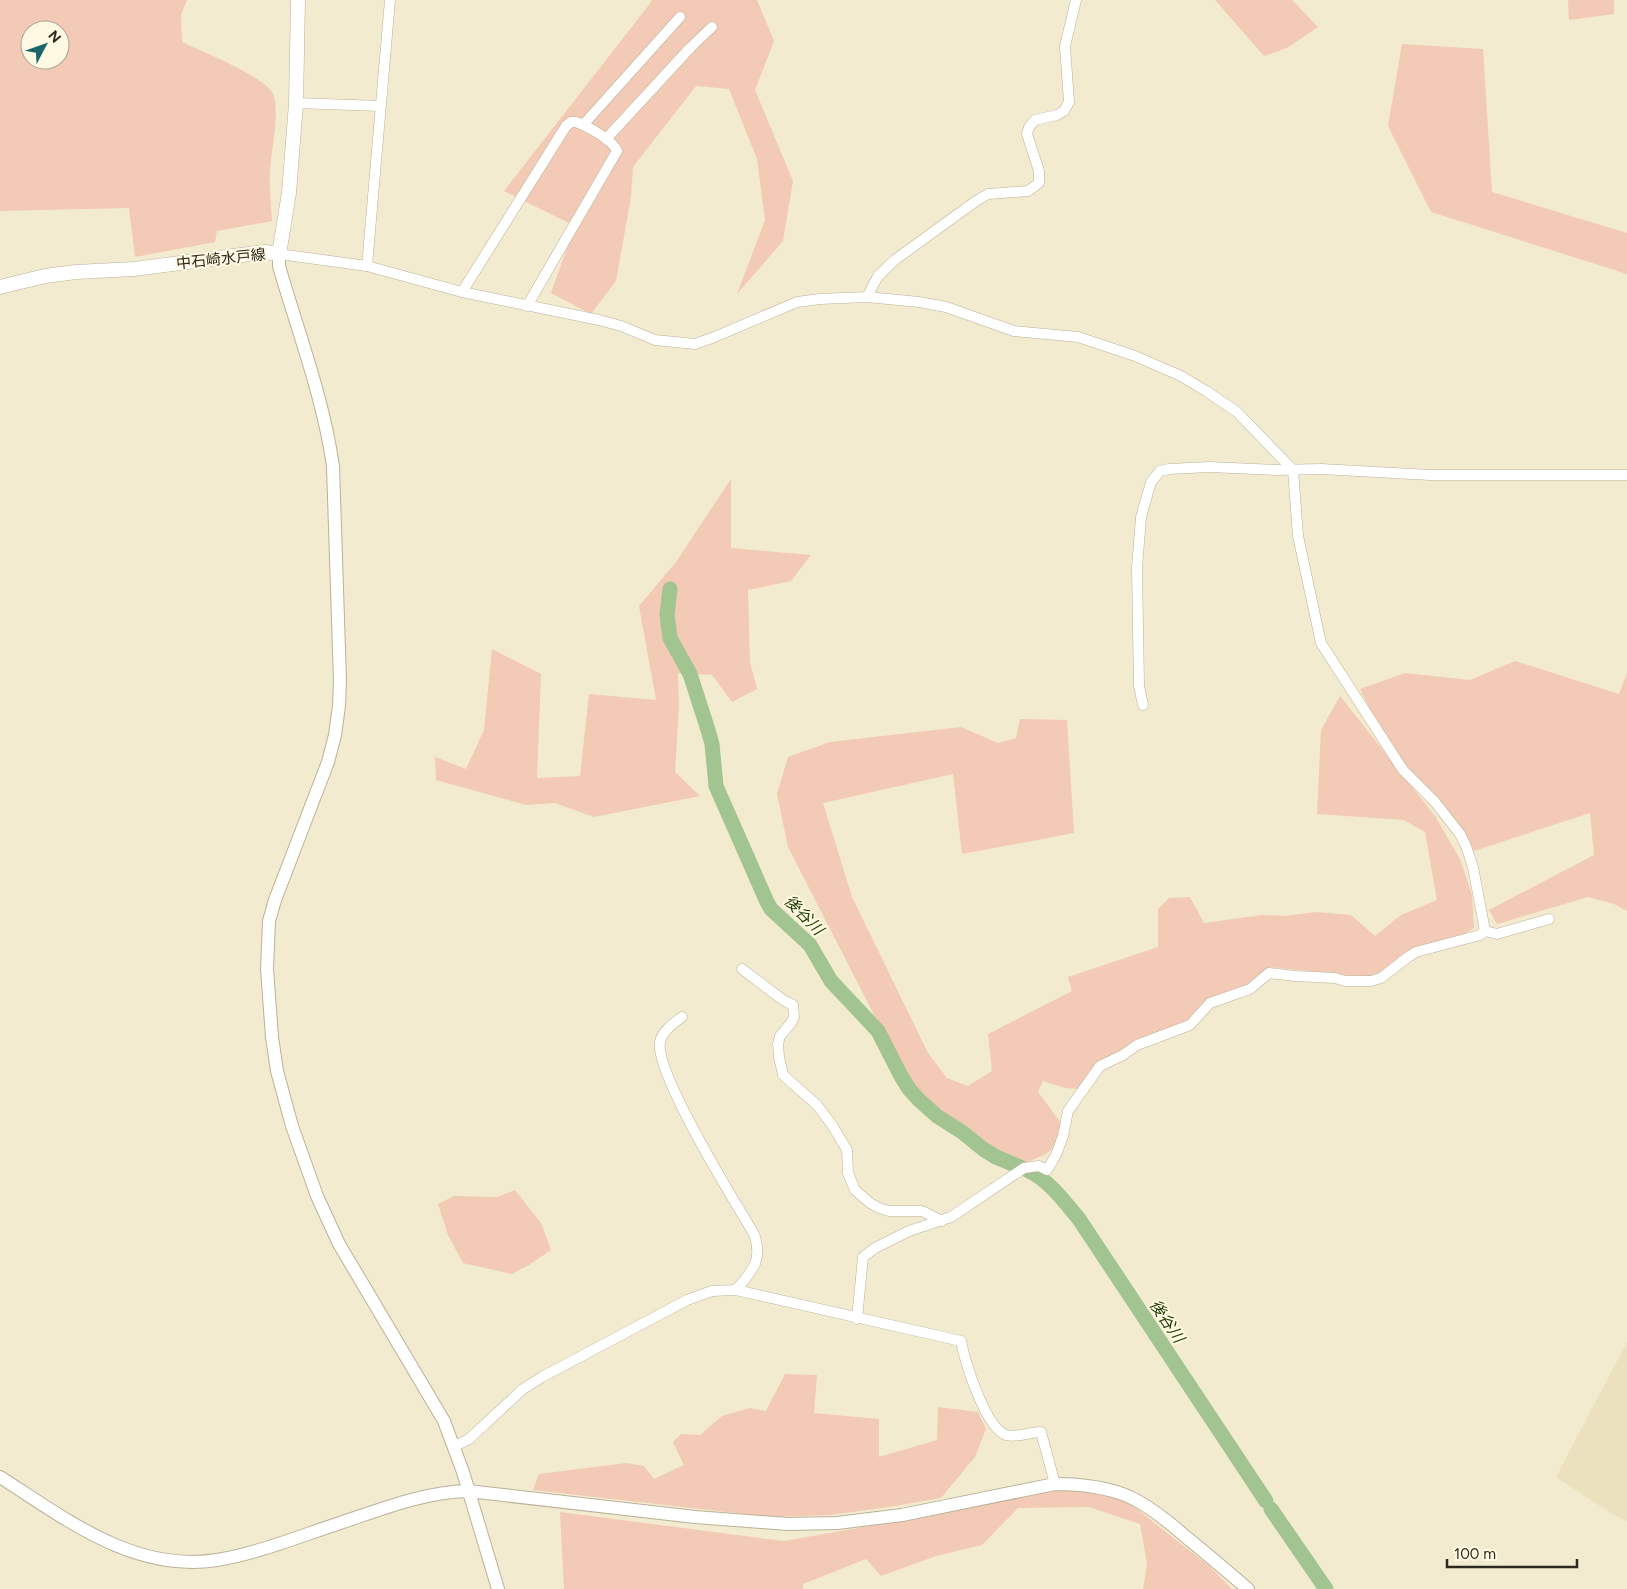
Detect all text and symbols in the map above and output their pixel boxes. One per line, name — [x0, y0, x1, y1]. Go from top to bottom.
north arrow — [20, 20, 70, 70]
text: N — [44, 27, 64, 46]
street label: 中石崎水戸線 — [175, 245, 267, 273]
water label: 後谷川 — [780, 891, 829, 940]
water label: 後谷川 — [1146, 1296, 1189, 1348]
scale bar — [1447, 1536, 1577, 1568]
text: 100 m — [1454, 1545, 1496, 1563]

